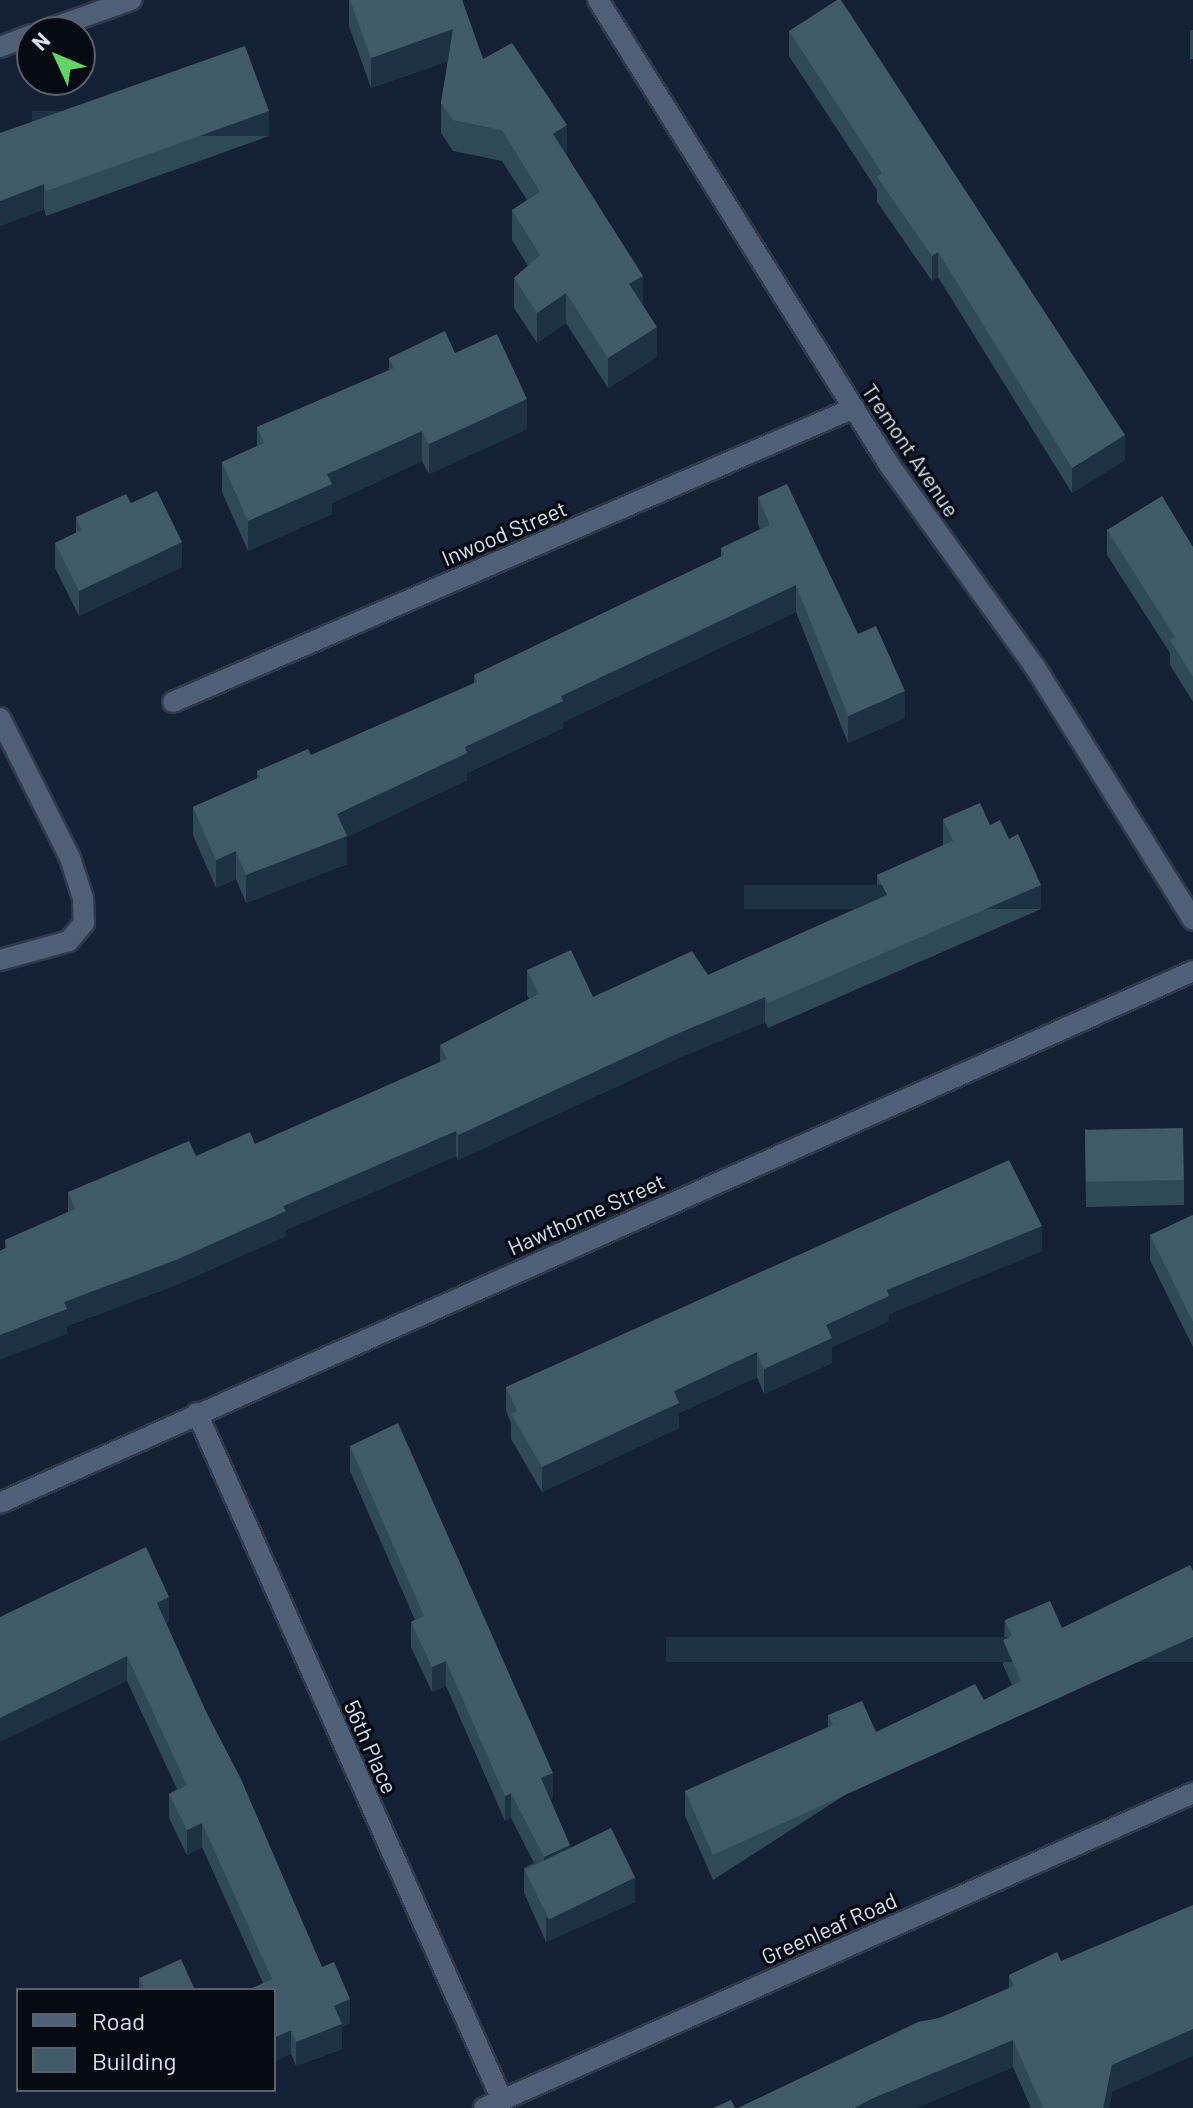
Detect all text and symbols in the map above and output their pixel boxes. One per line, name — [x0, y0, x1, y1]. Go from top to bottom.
north arrow — [16, 16, 96, 96]
text: N — [26, 26, 55, 55]
street label: Tremont Avenue — [857, 378, 965, 522]
street label: Inwood Street — [437, 495, 571, 571]
street label: Hawthorne Street — [503, 1168, 669, 1260]
street label: 56th Place — [339, 1696, 403, 1798]
street label: Greenleaf Road — [757, 1886, 901, 1970]
legend — [16, 1988, 276, 2092]
text: Road — [92, 2006, 145, 2035]
text: Building — [92, 2046, 176, 2075]

